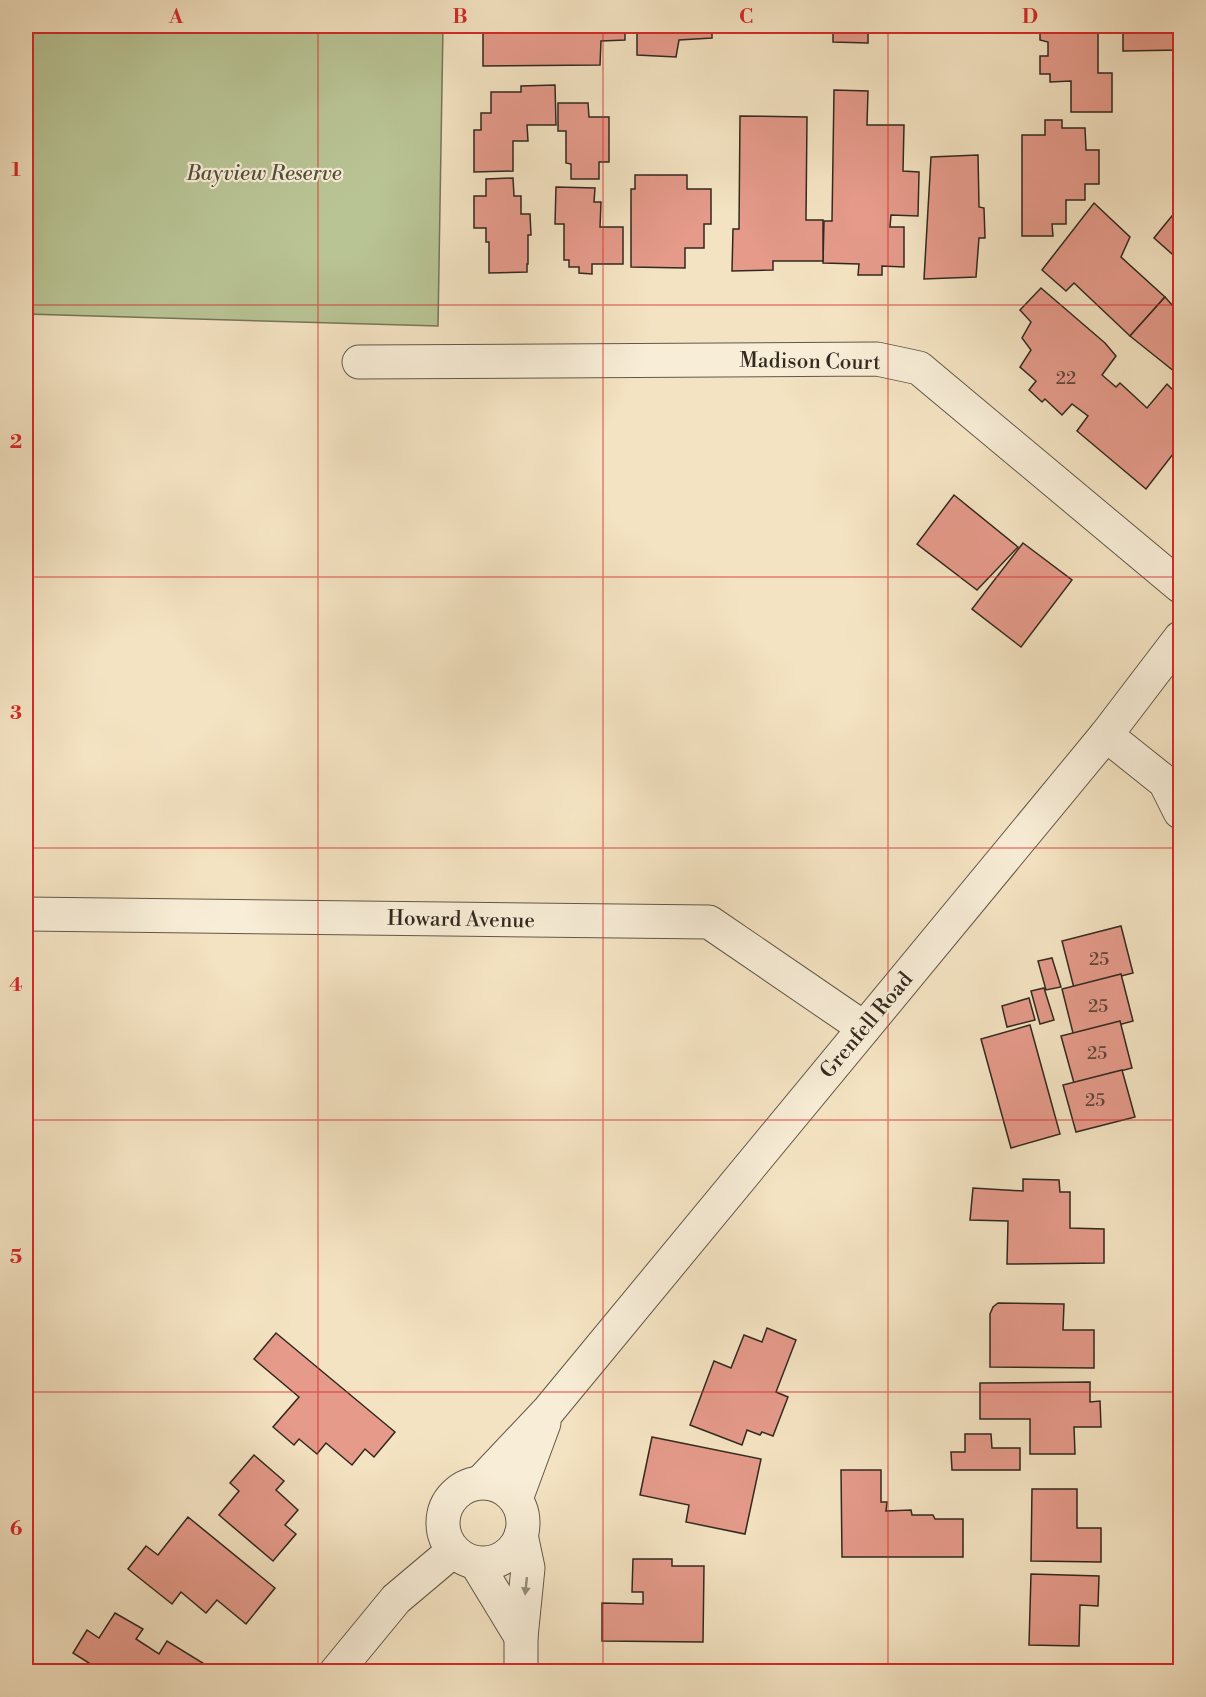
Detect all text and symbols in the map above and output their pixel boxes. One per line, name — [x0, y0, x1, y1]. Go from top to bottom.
text: A — [168, 5, 184, 30]
text: B — [452, 5, 468, 30]
text: C — [739, 5, 753, 30]
text: D — [1022, 5, 1038, 30]
text: 1 — [11, 158, 21, 183]
park label: Bayview Reserve — [185, 161, 342, 187]
street label: Madison Court — [739, 348, 881, 376]
house number: 22 — [1056, 367, 1076, 390]
text: 2 — [10, 430, 22, 455]
text: 3 — [10, 701, 22, 726]
street label: Howard Avenue — [387, 906, 535, 934]
house number: 25 — [1089, 948, 1109, 971]
street label: Grenfell Road — [815, 967, 919, 1084]
text: 4 — [9, 973, 23, 998]
house number: 25 — [1088, 995, 1108, 1018]
house number: 25 — [1087, 1042, 1107, 1065]
house number: 25 — [1085, 1089, 1105, 1112]
text: 5 — [10, 1245, 22, 1270]
text: 6 — [10, 1517, 23, 1542]
one-way arrow — [521, 1576, 531, 1595]

